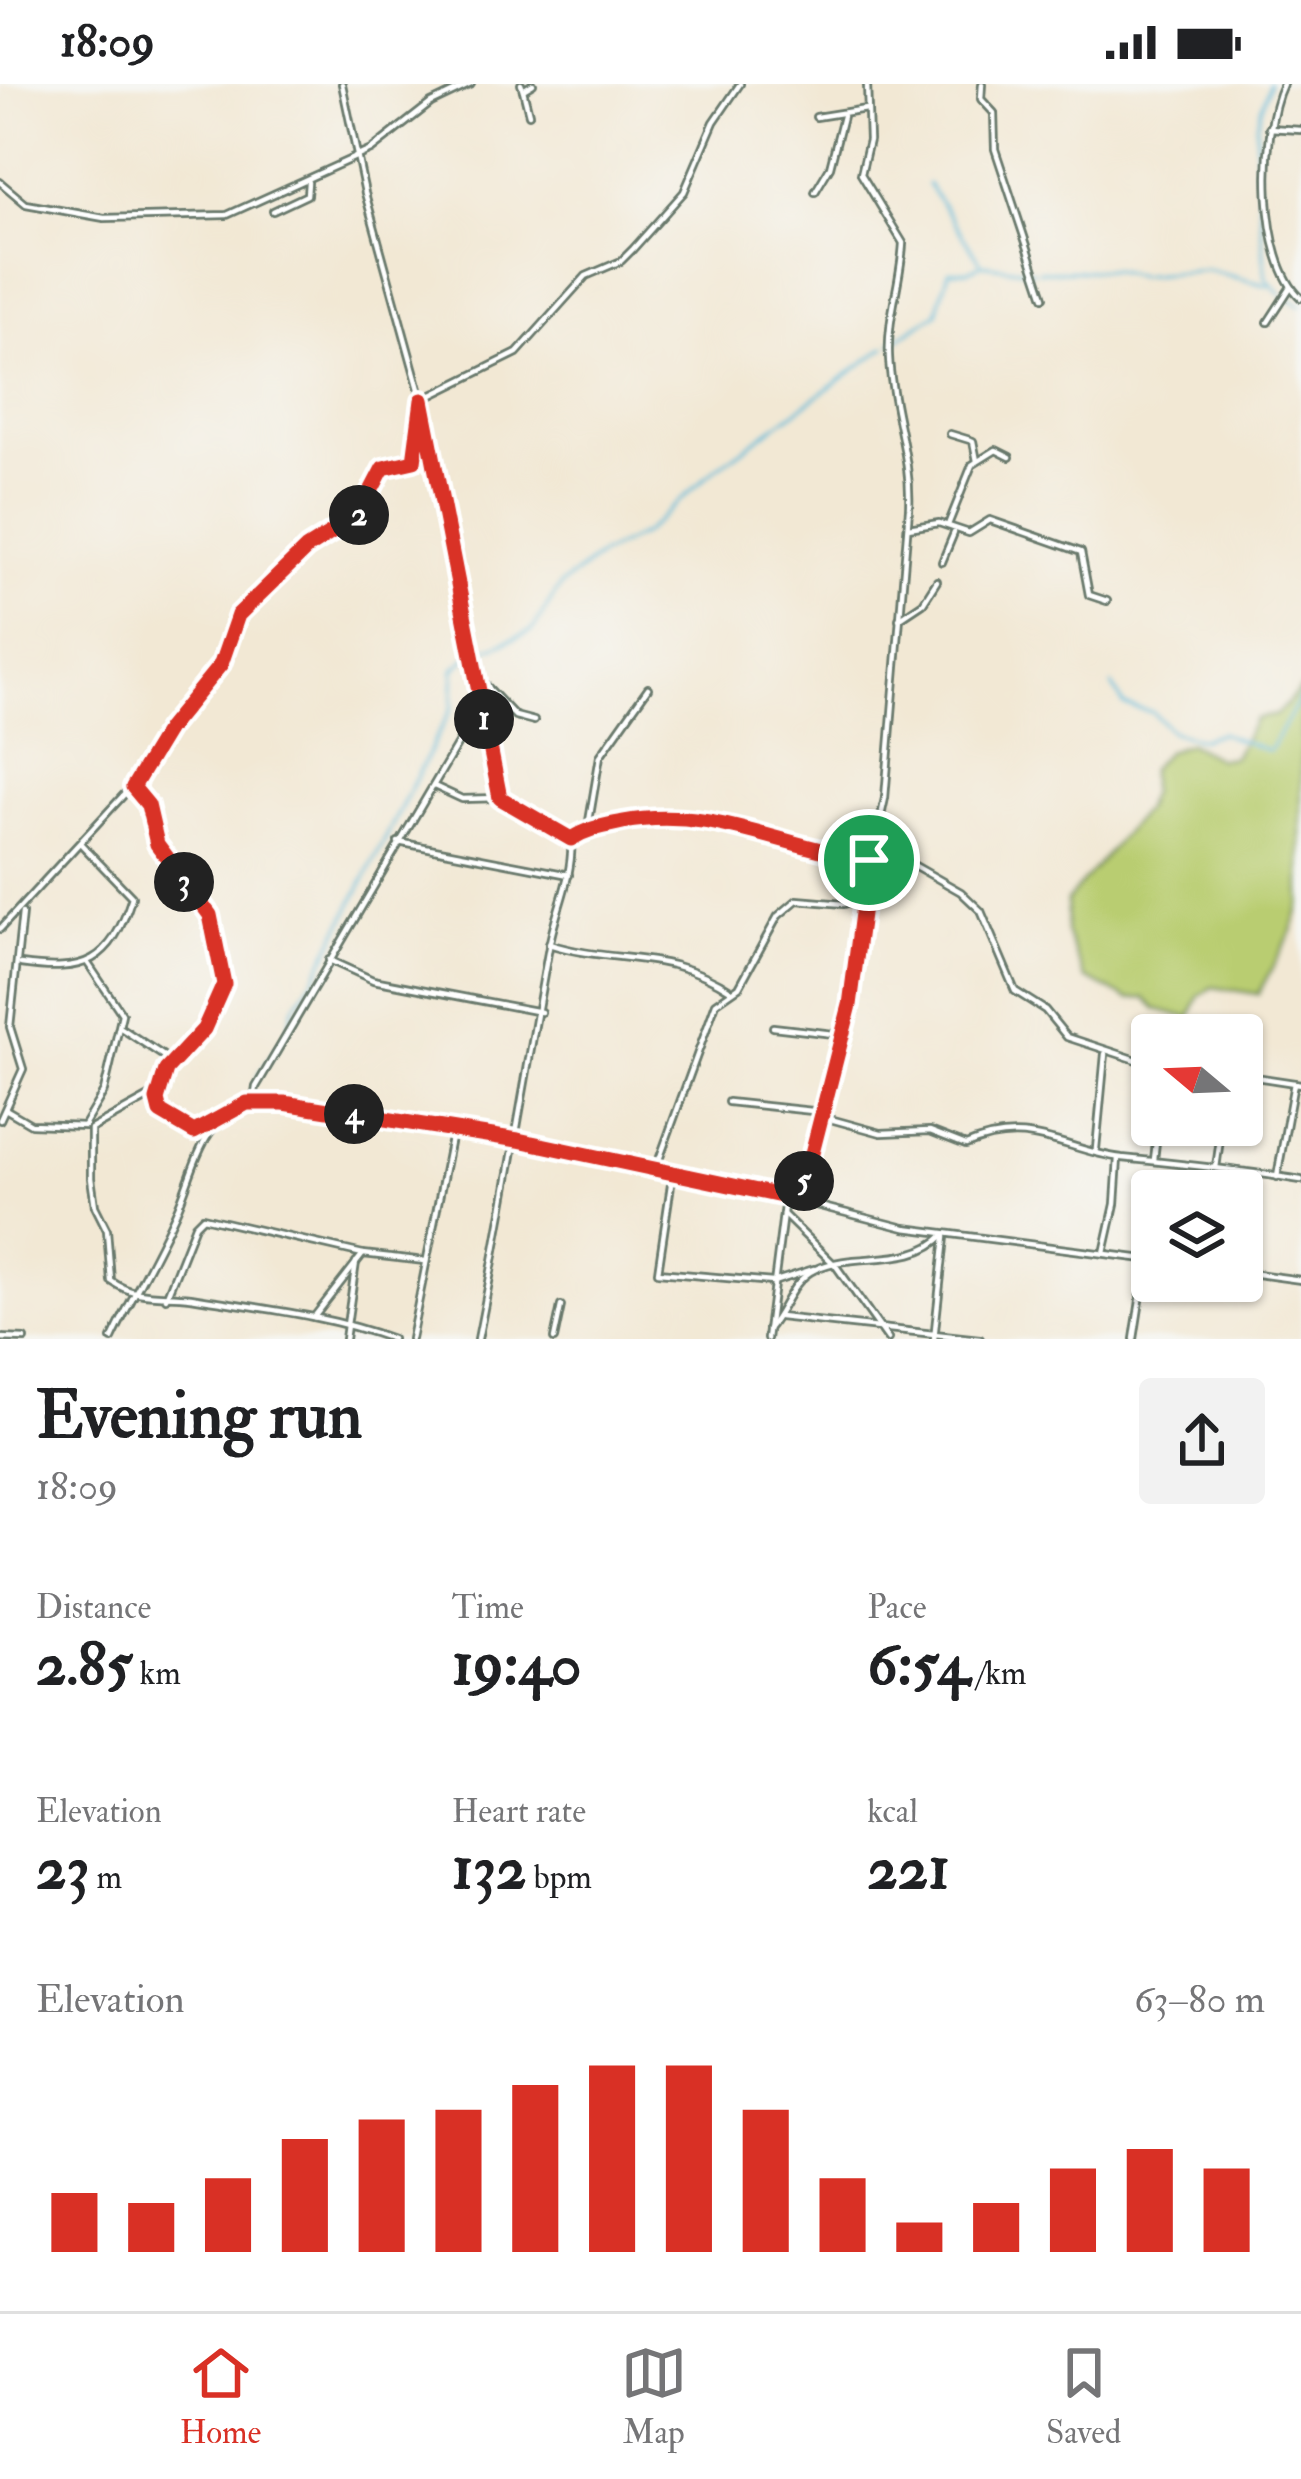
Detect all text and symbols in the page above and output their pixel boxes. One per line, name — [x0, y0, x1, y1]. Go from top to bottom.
text: 18:09 — [60, 14, 154, 70]
pin: 2 — [329, 485, 389, 545]
text: 2 — [351, 494, 367, 535]
pin: 1 — [454, 689, 514, 749]
text: 1 — [478, 698, 490, 739]
pin — [818, 809, 920, 911]
icon: arrive — [836, 827, 902, 893]
pin: 3 — [154, 852, 214, 912]
text: 3 — [178, 861, 190, 902]
north arrow — [1131, 1014, 1263, 1146]
map controls — [1131, 1014, 1263, 1302]
pin: 4 — [324, 1084, 384, 1144]
text: 4 — [345, 1093, 363, 1134]
pin: 5 — [774, 1151, 834, 1211]
text: 5 — [797, 1160, 811, 1201]
button: layers — [1131, 1170, 1263, 1302]
text: Evening run — [36, 1375, 362, 1458]
button: share — [1139, 1378, 1265, 1504]
text: 18:09 — [36, 1462, 118, 1511]
text: Distance — [36, 1587, 151, 1628]
text: Time — [452, 1587, 524, 1628]
text: Pace — [867, 1587, 927, 1628]
text: 2.85 — [36, 1628, 133, 1703]
text: 19:40 — [452, 1628, 582, 1703]
text: 6:54 — [867, 1628, 970, 1703]
text: km — [133, 1653, 181, 1694]
text: /km — [970, 1653, 1026, 1694]
text: Elevation — [36, 1791, 162, 1832]
text: Heart rate — [452, 1791, 586, 1832]
text: kcal — [867, 1791, 918, 1832]
text: 23 — [36, 1832, 89, 1907]
text: 132 — [452, 1832, 527, 1907]
text: 221 — [867, 1832, 950, 1907]
text: m — [89, 1857, 122, 1898]
text: bpm — [527, 1857, 592, 1898]
text: Elevation — [36, 1975, 185, 2024]
text: 63–80 m — [1134, 1975, 1265, 2024]
tab: Home — [180, 2340, 261, 2453]
tab: Map — [621, 2340, 687, 2453]
tab: Saved — [1046, 2340, 1121, 2453]

